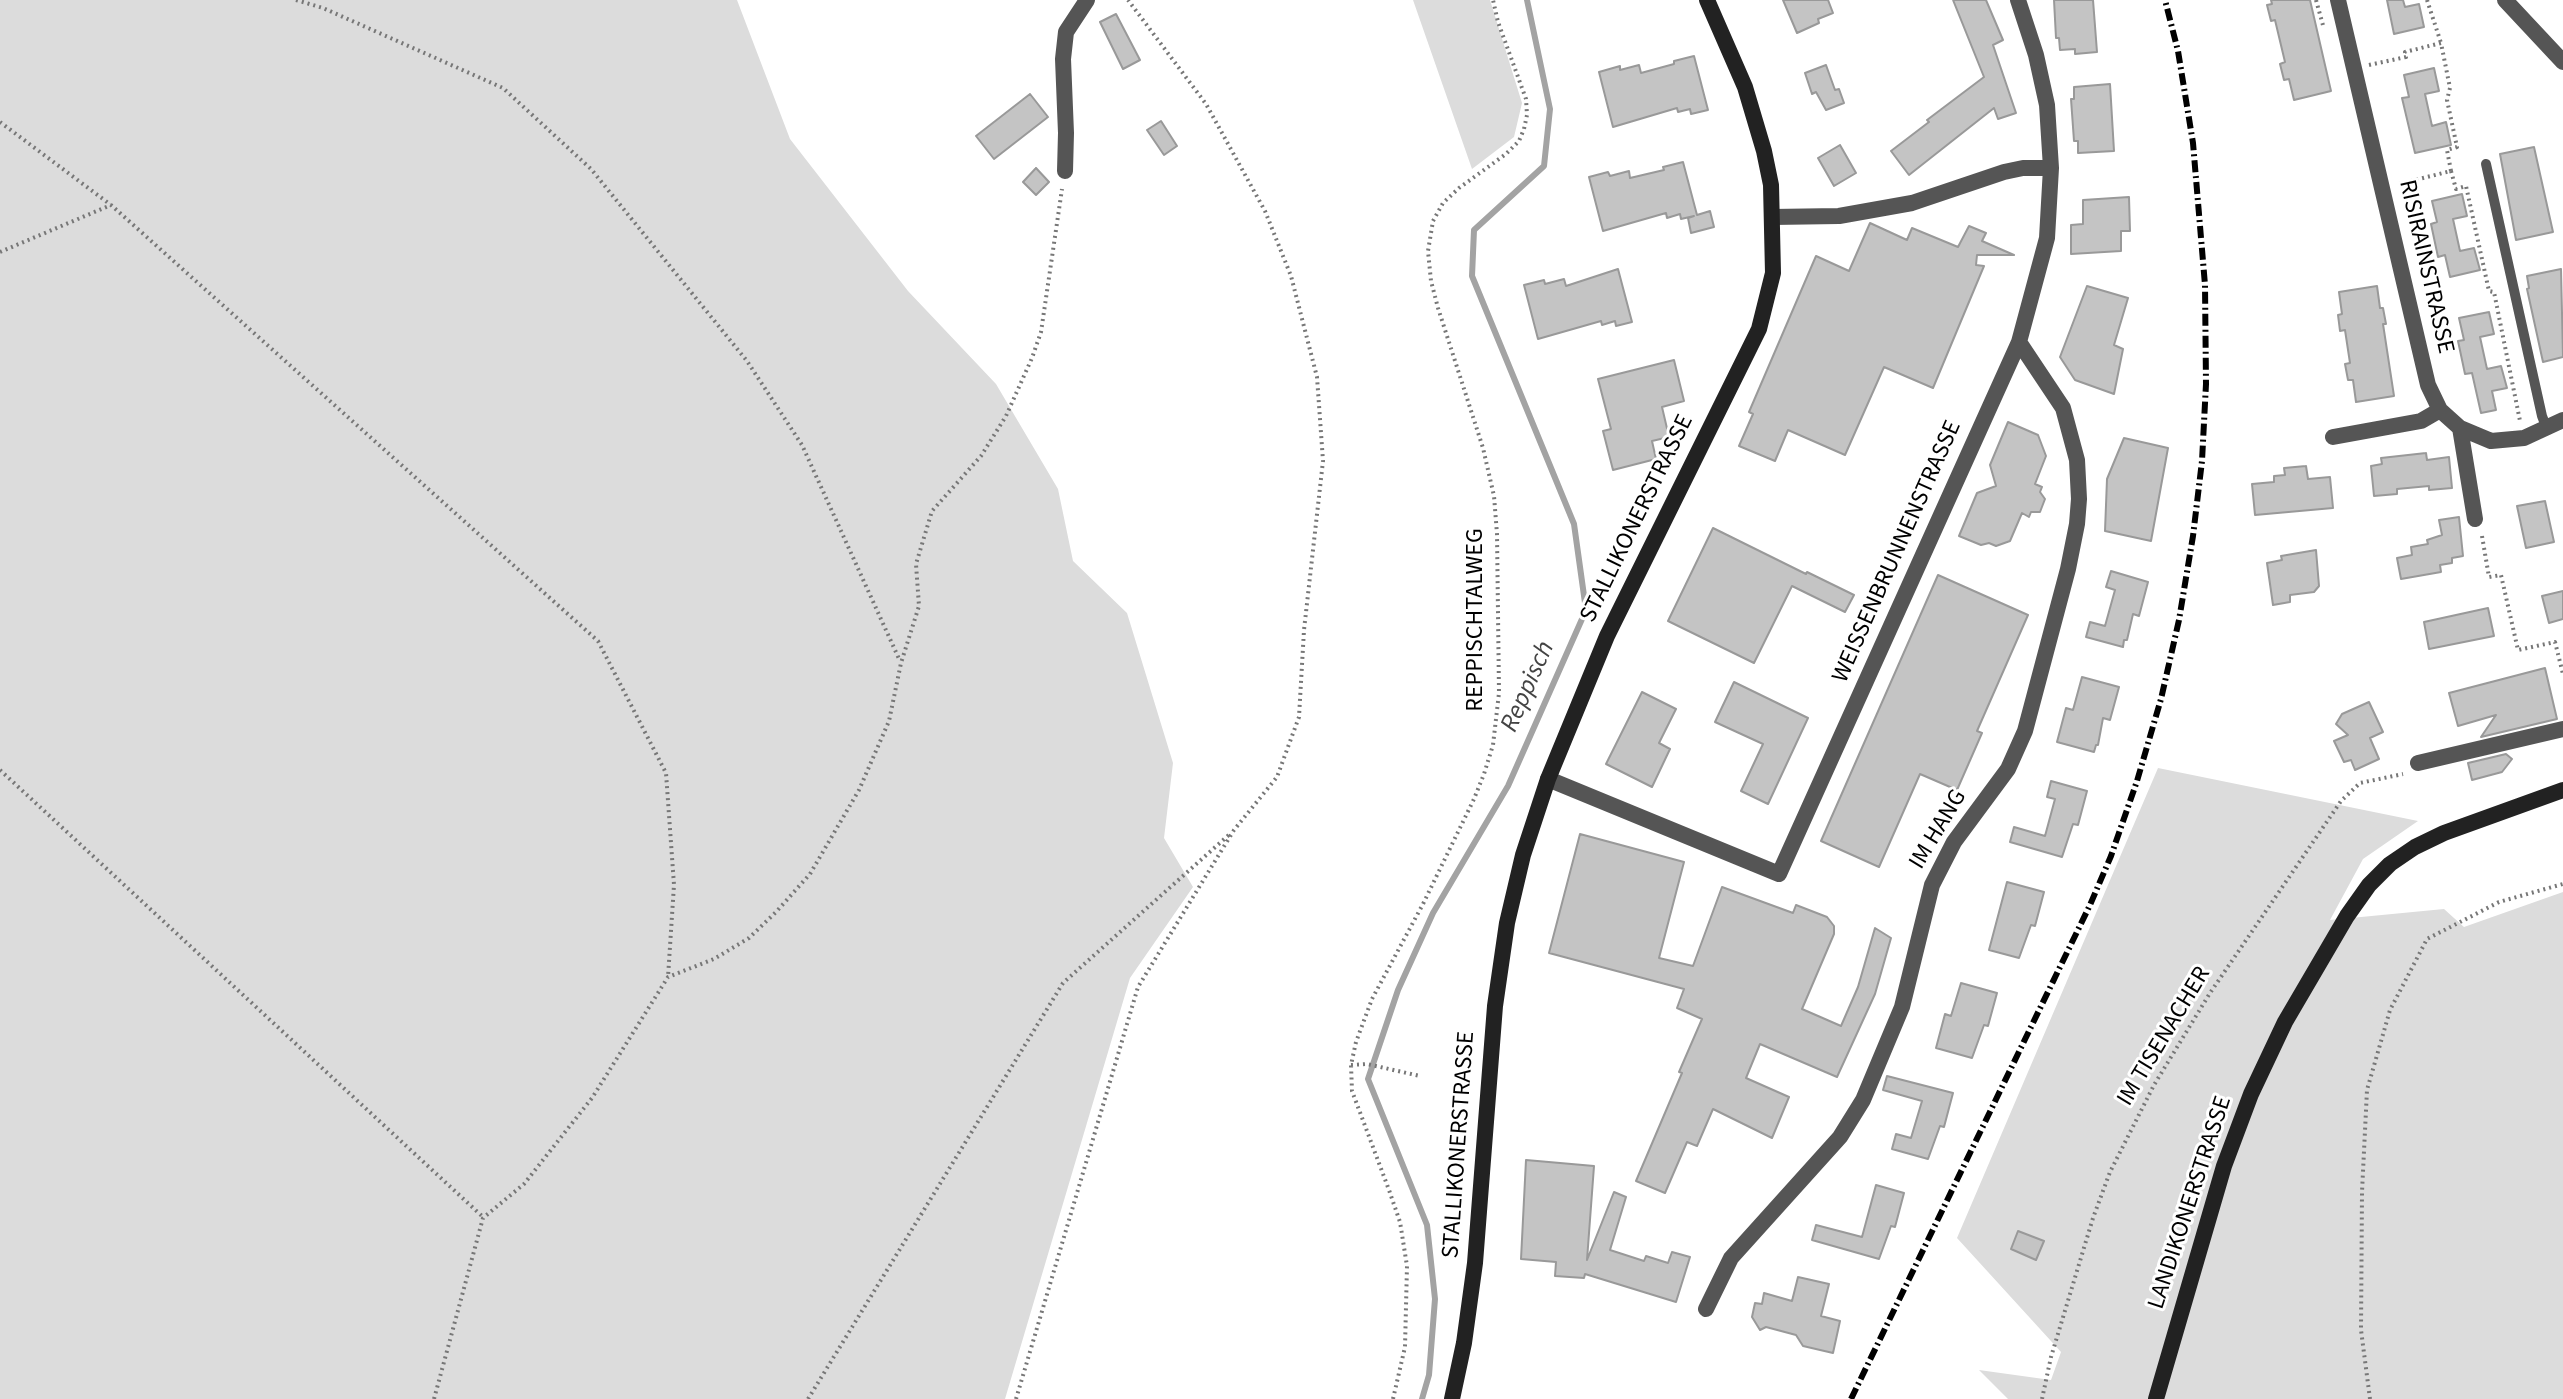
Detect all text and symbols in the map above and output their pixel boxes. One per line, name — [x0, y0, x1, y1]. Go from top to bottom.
street label: RISIRAINSTRASSE — [2391, 177, 2459, 357]
street label: STALLIKONERSTRASSE — [1575, 410, 1701, 628]
street label: WEISSENBRUNNENSTRASSE — [1827, 417, 1969, 687]
street label: REPPISCHTALWEG — [1463, 528, 1491, 712]
water label: Reppisch — [1495, 637, 1563, 737]
street label: IM HANG — [1904, 785, 1974, 875]
street label: IM TISENACHER — [2112, 962, 2218, 1112]
street label: STALLIKONERSTRASSE — [1438, 1031, 1482, 1259]
street label: LANDIKONERSTRASSE — [2143, 1093, 2239, 1313]

